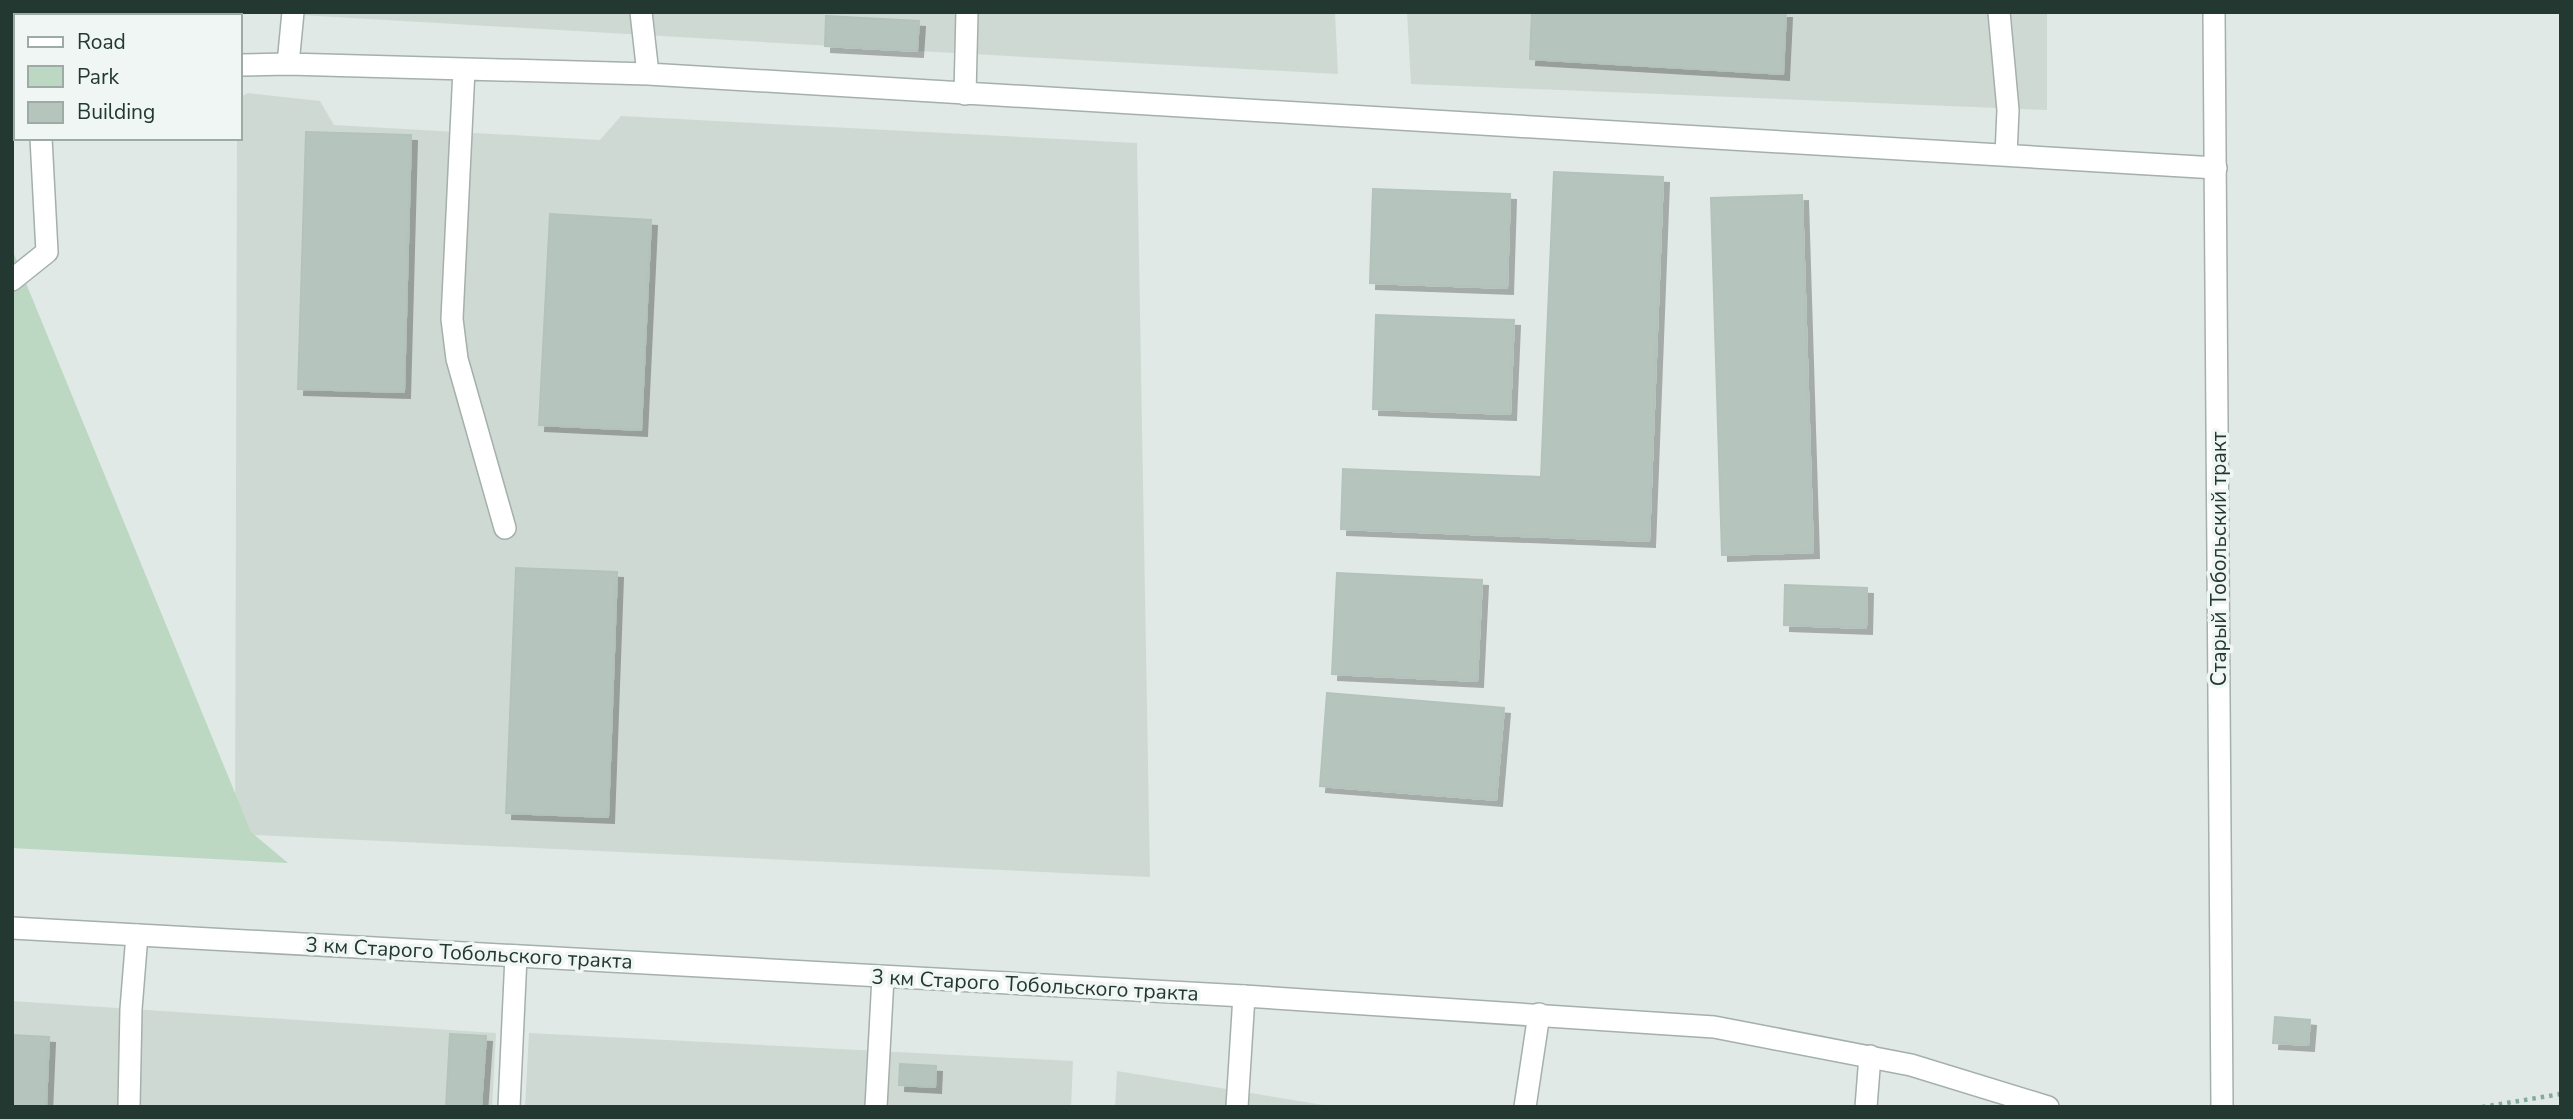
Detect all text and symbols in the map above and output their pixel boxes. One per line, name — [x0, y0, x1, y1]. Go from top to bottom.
legend — [14, 14, 242, 140]
text: Road — [77, 28, 126, 56]
text: Park — [77, 63, 119, 91]
text: Building — [77, 98, 155, 126]
street label: Старый Тобольский тракт — [2205, 431, 2233, 686]
street label: 3 км Старого Тобольского тракта — [305, 930, 633, 976]
street label: 3 км Старого Тобольского тракта — [871, 962, 1199, 1008]

